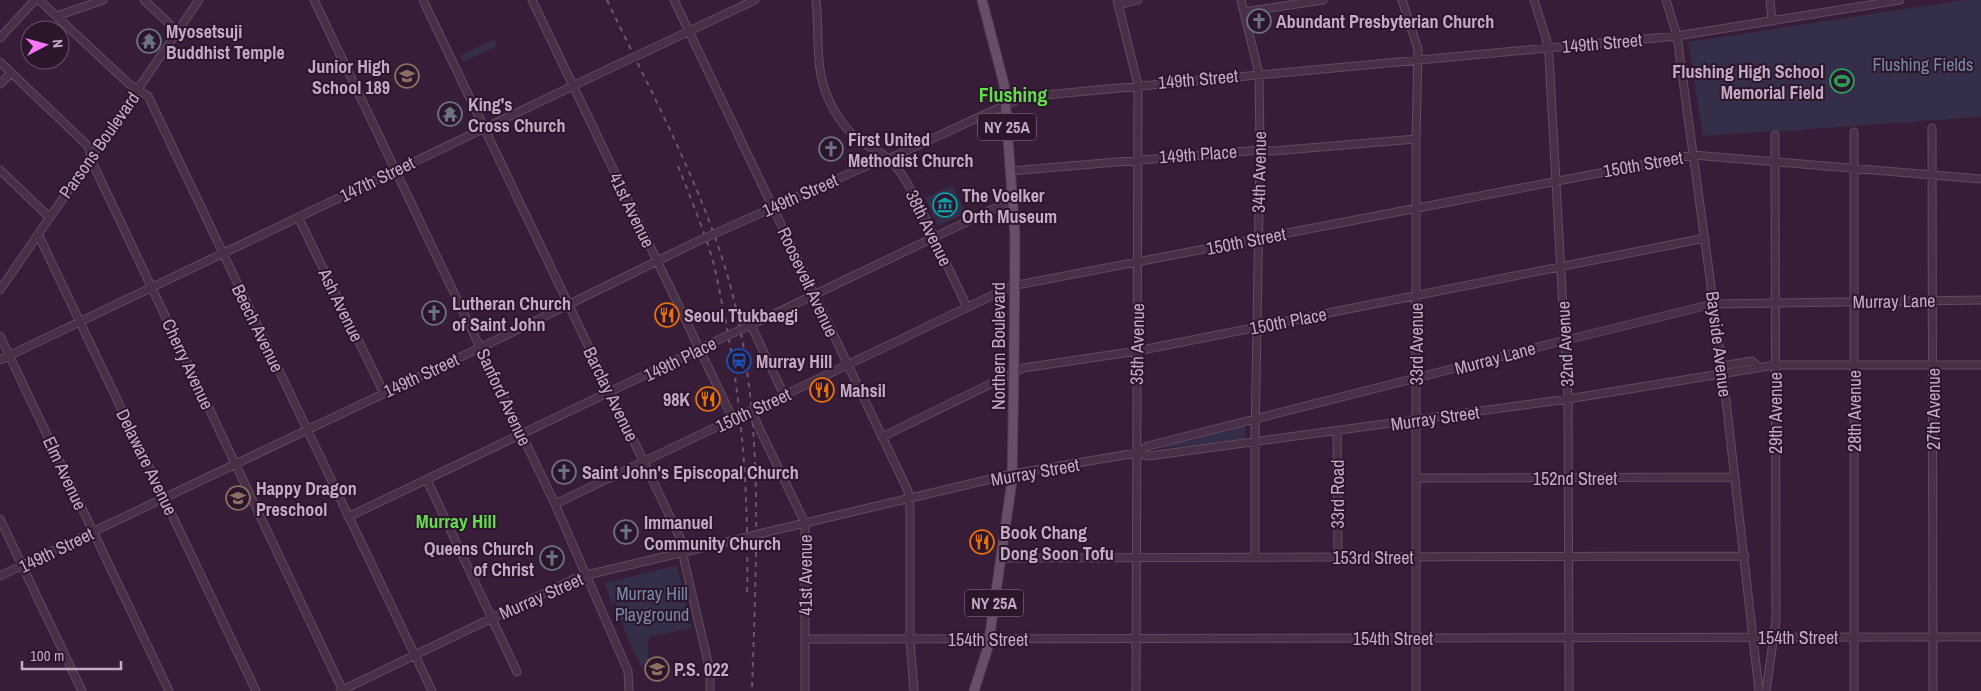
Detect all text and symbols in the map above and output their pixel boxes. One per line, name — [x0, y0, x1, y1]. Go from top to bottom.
church icon: Abundant Presbyterian Church — [1246, 8, 1272, 34]
place label: Abundant Presbyterian Church — [1276, 9, 1494, 34]
place label: Myosetsuji Buddhist Temple — [166, 19, 285, 65]
north arrow — [20, 20, 70, 70]
street label: 149th Street — [1561, 27, 1643, 59]
temple icon: Myosetsuji Buddhist Temple — [136, 28, 162, 54]
text: N — [49, 39, 67, 49]
park label: Flushing Fields — [1873, 52, 1973, 77]
place label: Junior High School 189 — [308, 54, 390, 100]
place label: Flushing High School Memorial Field — [1672, 59, 1824, 105]
school or university icon: Junior High School 189 — [394, 63, 420, 89]
street label: 149th Street — [1157, 63, 1239, 95]
sports icon: Flushing High School Memorial Field — [1829, 68, 1855, 94]
district label: Flushing — [979, 81, 1047, 108]
street label: Parsons Boulevard — [53, 87, 145, 203]
place label: King's Cross Church — [468, 92, 566, 138]
temple icon: King's Cross Church — [437, 101, 463, 127]
road number: NY 25A — [978, 114, 1036, 140]
place label: First United Methodist Church — [848, 127, 973, 173]
street label: 34th Avenue — [1246, 131, 1272, 213]
church icon: First United Methodist Church — [818, 136, 844, 162]
street label: 149th Place — [1158, 139, 1238, 169]
street label: 150th Street — [1601, 145, 1685, 183]
street label: 147th Street — [335, 150, 419, 208]
street label: 149th Street — [758, 167, 842, 223]
street label: 41st Avenue — [603, 168, 661, 252]
place label: The Voelker Orth Museum — [962, 183, 1057, 229]
street label: 38th Avenue — [900, 186, 958, 270]
museum icon: The Voelker Orth Museum — [932, 192, 958, 218]
street label: 150th Street — [1204, 221, 1288, 261]
street label: Roosevelt Avenue — [772, 223, 844, 341]
street label: Ash Avenue — [312, 263, 369, 346]
street label: Beech Avenue — [226, 280, 290, 376]
street label: Northern Boulevard — [986, 282, 1011, 410]
street label: Murray Lane — [1852, 288, 1936, 314]
street label: Bayside Avenue — [1700, 290, 1738, 398]
place label: Lutheran Church of Saint John — [452, 291, 571, 337]
church icon: Lutheran Church of Saint John — [421, 300, 447, 326]
street label: 32nd Avenue — [1550, 300, 1580, 388]
street label: 150th Place — [1247, 301, 1329, 341]
restaurant icon: Seoul Ttukbaegi — [654, 302, 680, 328]
place label: Seoul Ttukbaegi — [684, 303, 798, 328]
street label: 35th Avenue — [1124, 303, 1150, 385]
street label: 33rd Avenue — [1404, 303, 1429, 385]
street label: Cherry Avenue — [156, 315, 220, 413]
street label: 149th Place — [639, 331, 721, 387]
street label: Murray Lane — [1452, 335, 1538, 381]
street label: Barclay Avenue — [577, 343, 645, 445]
street label: Sanford Avenue — [471, 344, 537, 450]
street label: 149th Street — [379, 347, 463, 403]
station icon: Murray Hill — [726, 348, 752, 374]
place label: Murray Hill — [756, 349, 832, 374]
street label: 27th Avenue — [1921, 368, 1946, 450]
street label: 28th Avenue — [1842, 370, 1867, 452]
street label: 29th Avenue — [1763, 372, 1788, 454]
restaurant icon: Mahsil — [809, 377, 835, 403]
place label: Mahsil — [840, 378, 886, 403]
street label: 150th Street — [711, 382, 795, 438]
restaurant icon: 98K — [695, 386, 721, 412]
place label: 98K — [663, 387, 690, 412]
street label: Murray Street — [1389, 399, 1481, 437]
street label: Delaware Avenue — [110, 405, 184, 519]
street label: Elm Avenue — [37, 432, 93, 514]
street label: Murray Street — [989, 452, 1081, 492]
church icon: Saint John's Episcopal Church — [551, 459, 577, 485]
place label: Saint John's Episcopal Church — [582, 460, 799, 485]
street label: 33rd Road — [1325, 460, 1350, 528]
street label: 152nd Street — [1533, 466, 1617, 491]
place label: Happy Dragon Preschool — [256, 476, 357, 522]
school or university icon: Happy Dragon Preschool — [225, 485, 251, 511]
district label: Murray Hill — [416, 508, 496, 534]
place label: Immanuel Community Church — [644, 510, 781, 556]
church icon: Immanuel Community Church — [613, 519, 639, 545]
place label: Book Chang Dong Soon Tofu — [1000, 520, 1114, 566]
street label: 149th Street — [14, 521, 98, 579]
restaurant icon: Book Chang Dong Soon Tofu — [969, 529, 995, 555]
street label: 41st Avenue — [793, 535, 818, 616]
place label: Queens Church of Christ — [424, 536, 534, 582]
church icon: Queens Church of Christ — [539, 545, 565, 571]
street label: 153rd Street — [1332, 545, 1414, 570]
street label: Murray Street — [495, 566, 587, 626]
park label: Murray Hill Playground — [615, 581, 689, 627]
road number: NY 25A — [965, 590, 1023, 616]
street label: 154th Street — [1758, 625, 1838, 650]
street label: 154th Street — [1353, 626, 1433, 651]
street label: 154th Street — [948, 627, 1028, 652]
scale bar — [22, 638, 121, 670]
text: 100 m — [30, 645, 64, 666]
school or university icon: P.S. 022 — [644, 656, 670, 682]
place label: P.S. 022 — [674, 657, 729, 682]

